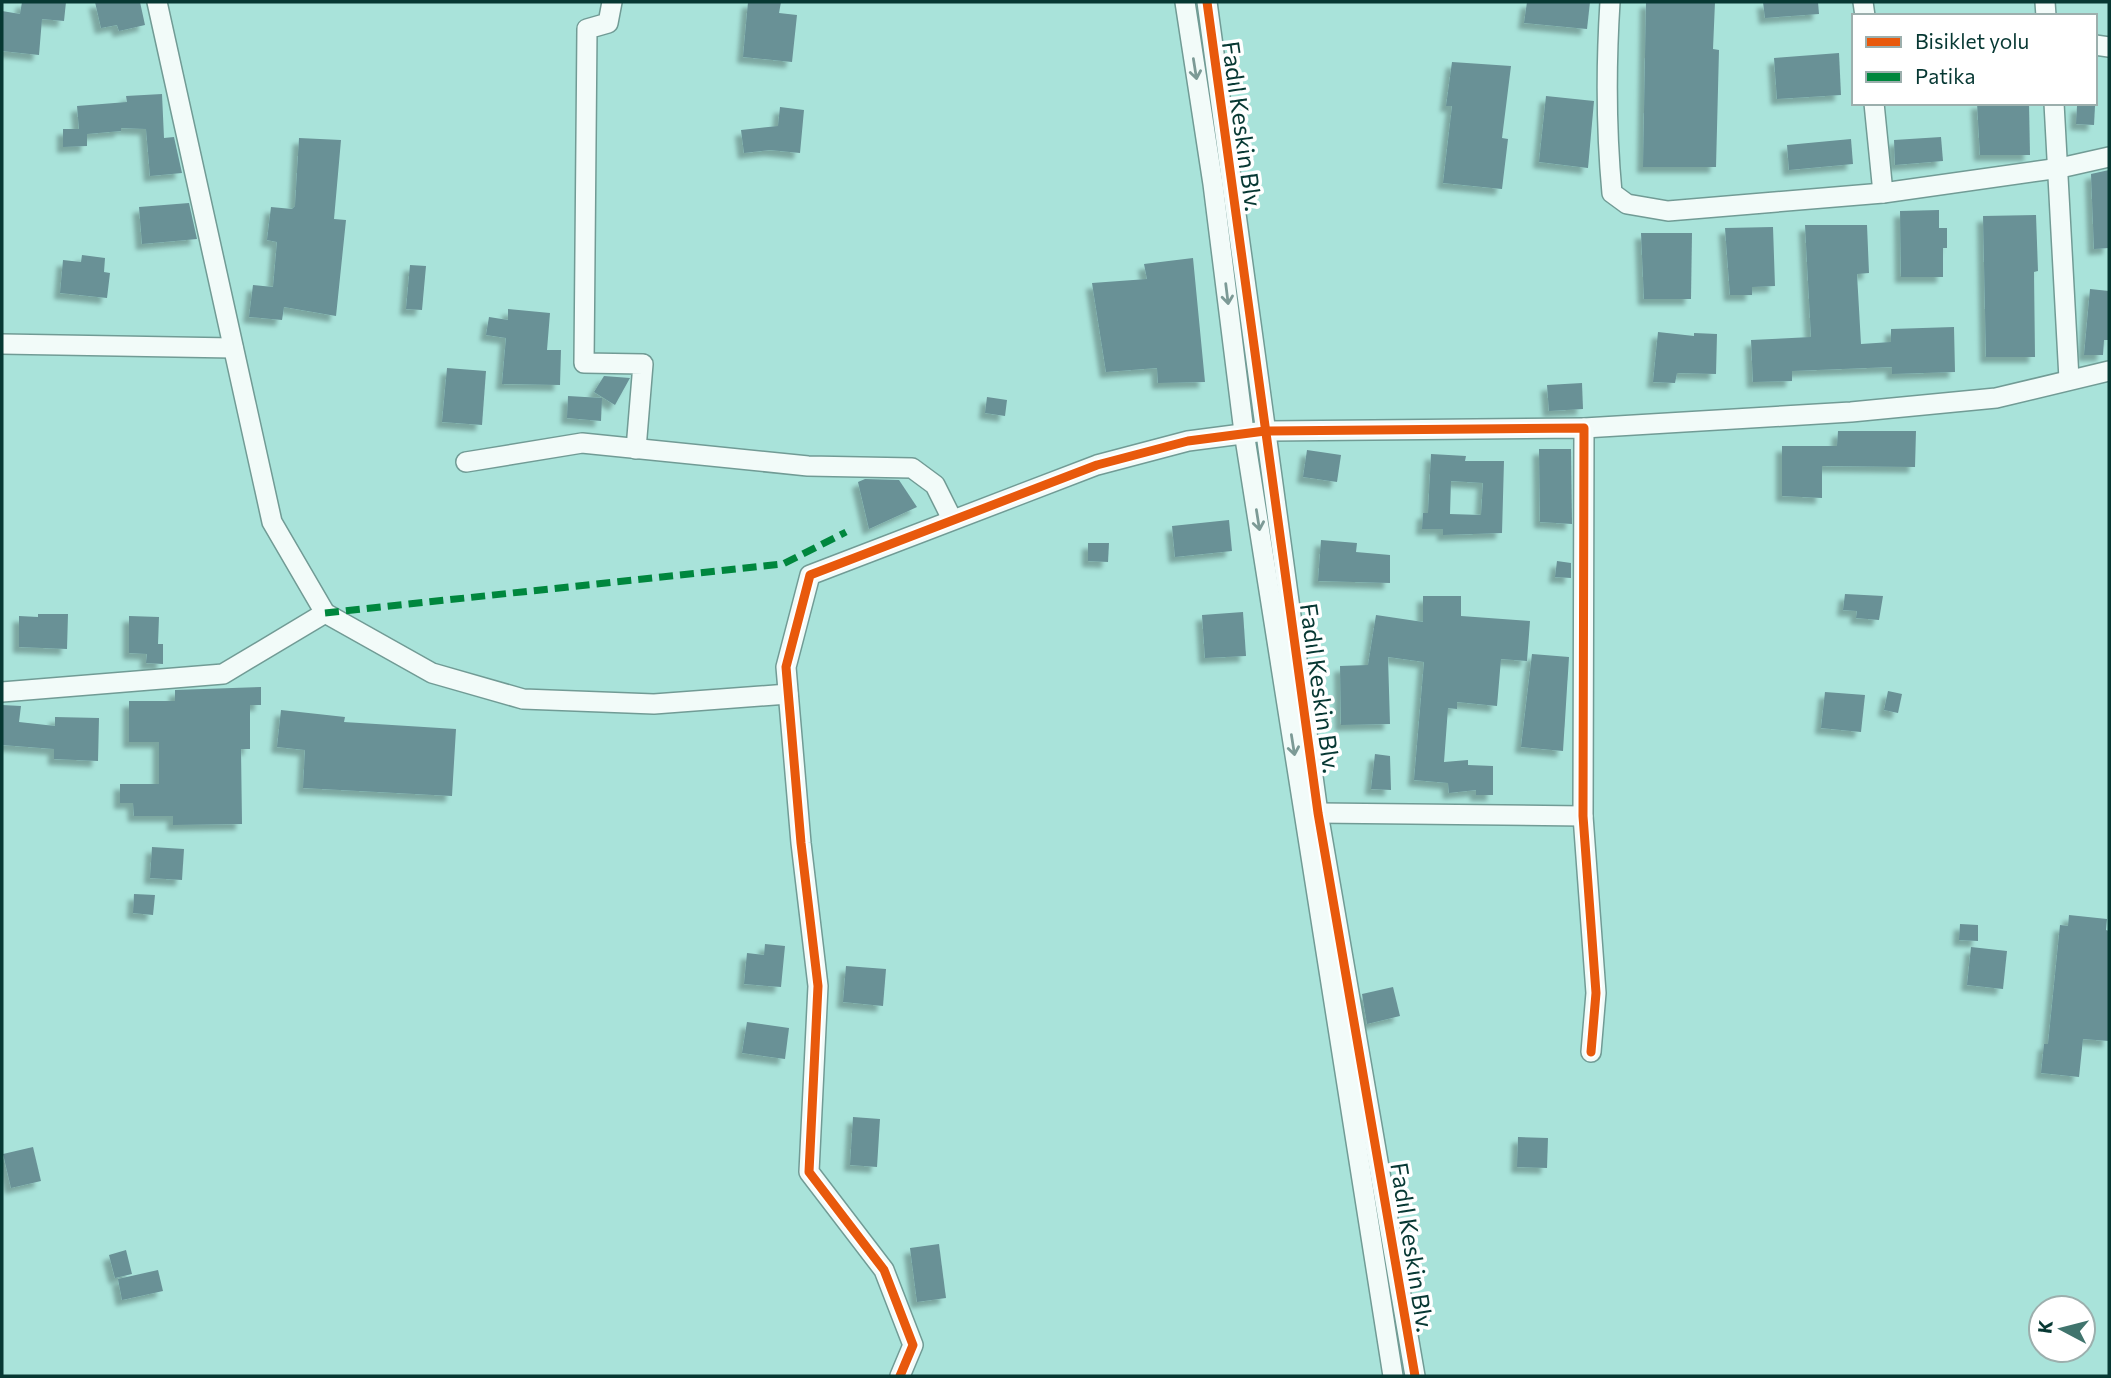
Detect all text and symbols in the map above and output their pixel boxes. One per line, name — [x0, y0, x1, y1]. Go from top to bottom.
legend — [1852, 14, 2097, 105]
text: Bisiklet yolu — [1915, 28, 2029, 53]
street label: Fadıl Keskin Blv. — [1217, 39, 1269, 213]
one-way arrow — [1189, 57, 1202, 80]
text: Patika — [1915, 63, 1976, 88]
one-way arrow — [1220, 283, 1233, 305]
one-way arrow — [1252, 508, 1265, 531]
street label: Fadıl Keskin Blv. — [1295, 601, 1347, 775]
one-way arrow — [1287, 733, 1300, 755]
street label: Fadıl Keskin Blv. — [1385, 1160, 1441, 1334]
north arrow — [2027, 1294, 2097, 1364]
text: K — [2032, 1319, 2057, 1335]

